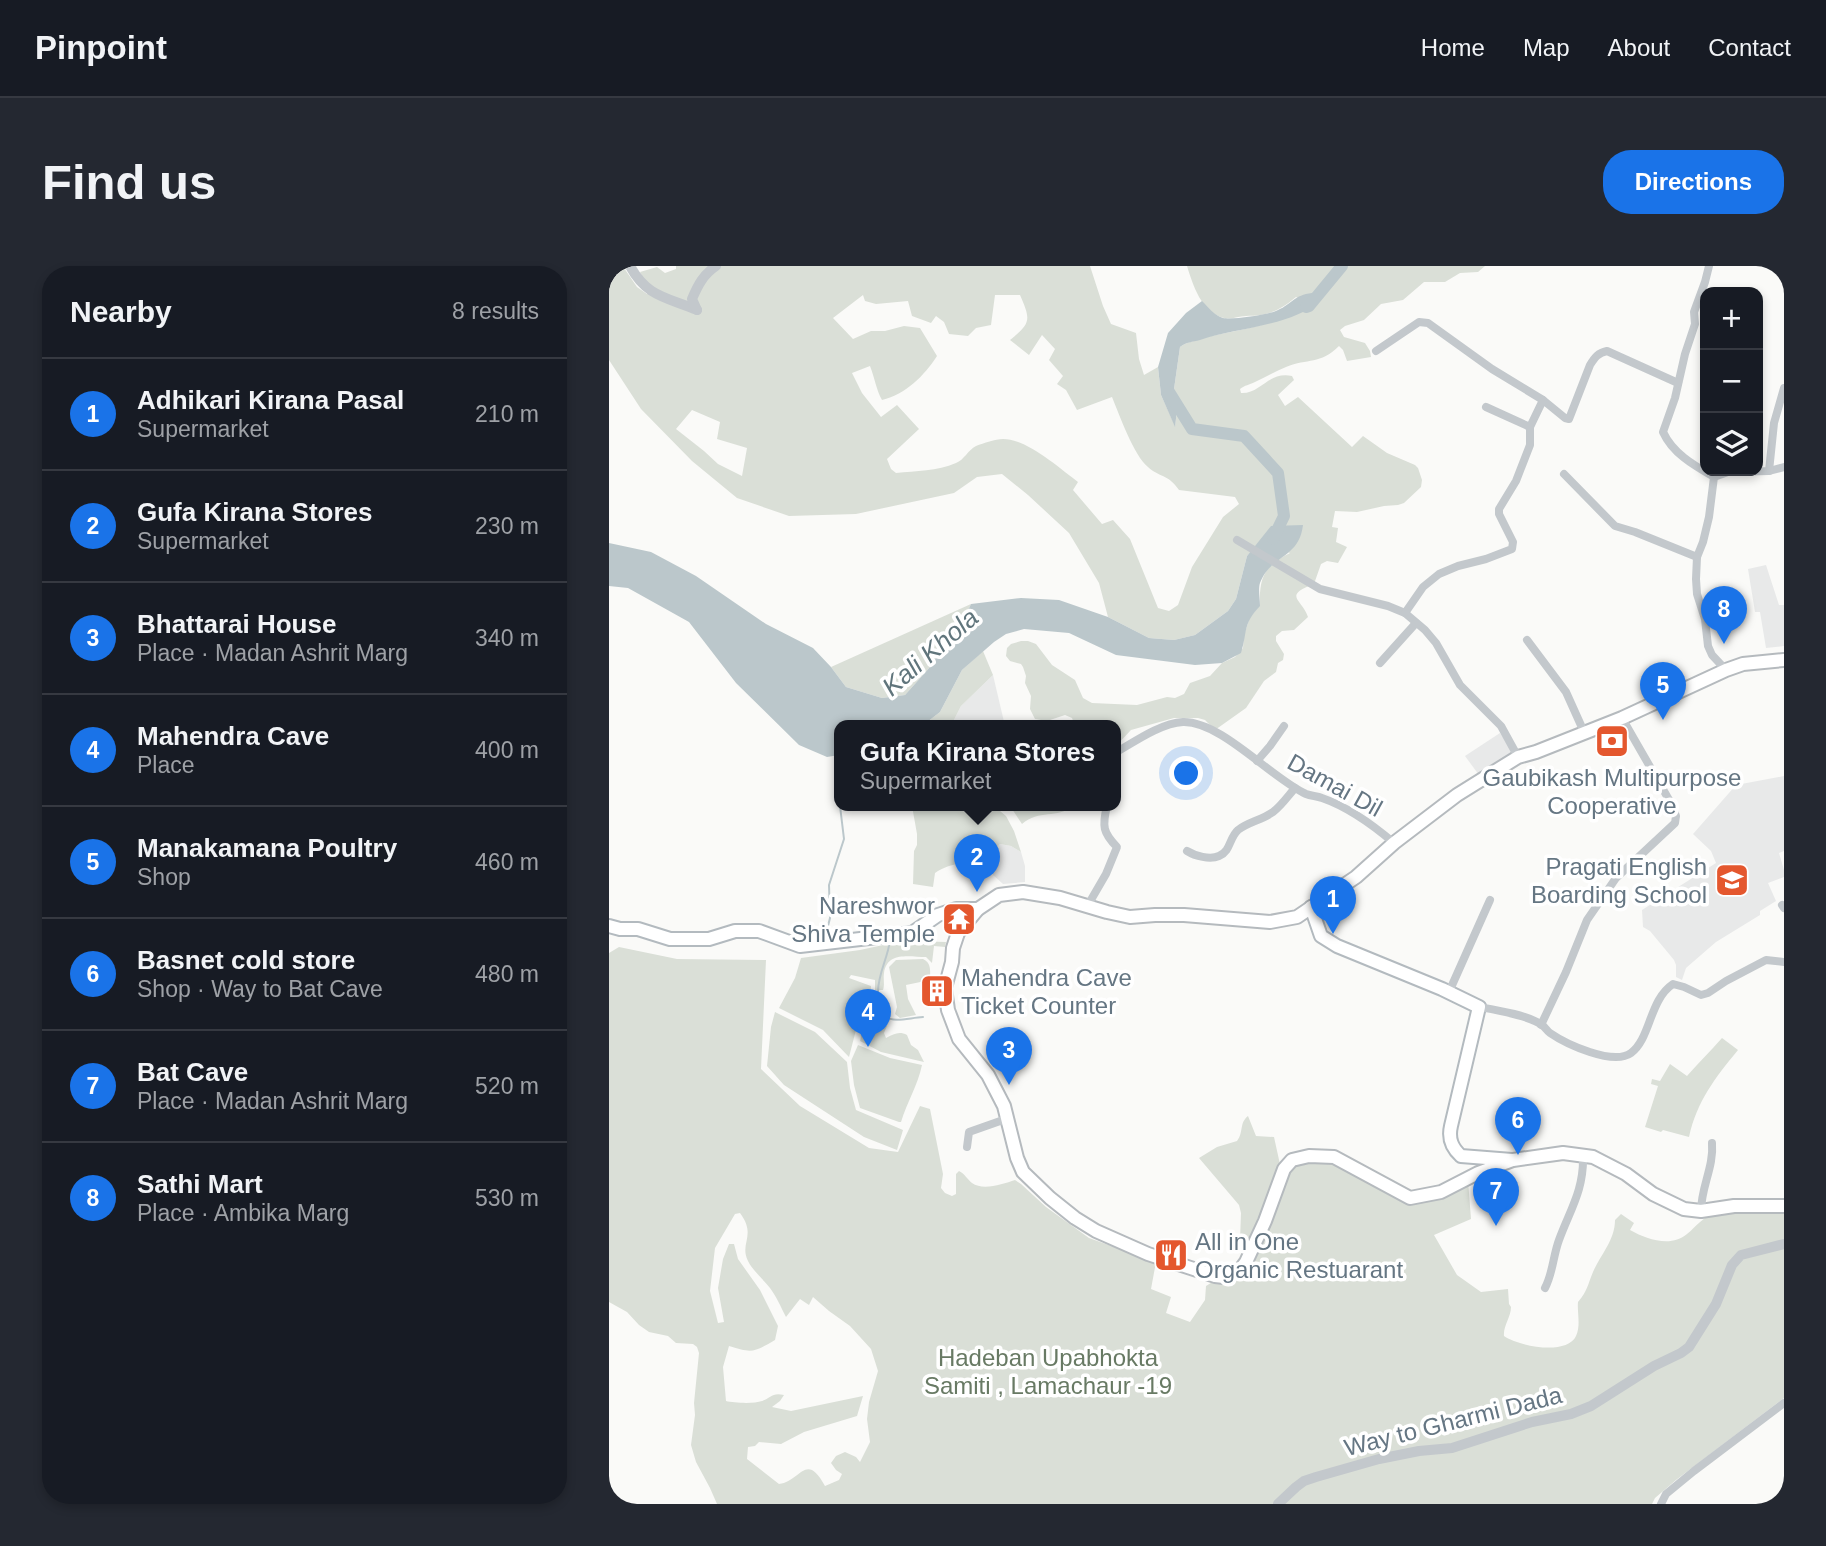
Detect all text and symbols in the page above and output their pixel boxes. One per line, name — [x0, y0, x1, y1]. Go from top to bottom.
text: Pinpoint — [35, 29, 167, 66]
text: Home — [1421, 34, 1485, 61]
text: Map — [1523, 34, 1570, 61]
text: About — [1608, 34, 1670, 61]
text: Contact — [1708, 34, 1791, 61]
button: Directions — [1603, 150, 1784, 214]
text: Find us — [42, 155, 216, 209]
map controls — [1700, 287, 1763, 476]
button: + — [1700, 287, 1763, 350]
text: Nearby — [70, 295, 172, 328]
text: 8 results — [452, 298, 539, 324]
button: − — [1700, 350, 1763, 413]
text: Adhikari Kirana Pasal — [137, 385, 404, 415]
text: 1 — [87, 401, 99, 427]
text: 210 m — [475, 401, 539, 427]
button: layers — [1700, 413, 1763, 476]
text: Supermarket — [137, 416, 269, 442]
text: Gufa Kirana Stores — [137, 497, 373, 527]
text: 2 — [87, 513, 99, 539]
text: 230 m — [475, 513, 539, 539]
text: Supermarket — [137, 528, 269, 554]
pin: 8 — [1701, 586, 1747, 644]
water label: Kali Khola — [876, 602, 984, 702]
text: Bhattarai House — [137, 609, 336, 639]
text: 3 — [87, 625, 99, 651]
text: 340 m — [475, 625, 539, 651]
text: Place · Madan Ashrit Marg — [137, 640, 408, 666]
pin: 5 — [1640, 662, 1686, 720]
popup — [834, 720, 1121, 811]
text: Mahendra Cave — [137, 721, 329, 751]
bank icon: Gaubikash Multipurpose Cooperative — [1593, 722, 1631, 760]
text: 4 — [87, 737, 99, 763]
text: 400 m — [475, 737, 539, 763]
text: Gufa Kirana Stores — [860, 737, 1095, 767]
street label: Damai Dil — [1283, 748, 1387, 822]
text: Place — [137, 752, 195, 778]
your location — [1169, 756, 1203, 790]
place label: Gaubikash Multipurpose Cooperative — [1483, 764, 1741, 819]
text: Supermarket — [860, 768, 991, 794]
text: Manakamana Poultry — [137, 833, 397, 863]
pin: 2 — [954, 834, 1000, 892]
text: 5 — [87, 849, 99, 875]
text: 460 m — [475, 849, 539, 875]
place label: Pragati English Boarding School — [1531, 853, 1707, 908]
school or university icon: Pragati English Boarding School — [1713, 861, 1751, 899]
text: Shop — [137, 864, 191, 890]
pin: 1 — [1310, 876, 1356, 934]
place label: Nareshwor Shiva Temple — [791, 892, 935, 947]
temple icon: Nareshwor Shiva Temple — [940, 900, 978, 938]
text: Basnet cold store — [137, 945, 355, 975]
text: 6 — [87, 961, 99, 987]
text: 480 m — [475, 961, 539, 987]
place label: Mahendra Cave Ticket Counter — [961, 964, 1132, 1019]
building icon: Mahendra Cave Ticket Counter — [918, 972, 956, 1010]
text: Shop · Way to Bat Cave — [137, 976, 383, 1002]
pin: 4 — [845, 989, 891, 1047]
pin: 3 — [986, 1027, 1032, 1085]
text: Bat Cave — [137, 1057, 248, 1087]
text: 7 — [87, 1073, 99, 1099]
text: 520 m — [475, 1073, 539, 1099]
text: Place · Madan Ashrit Marg — [137, 1088, 408, 1114]
pin: 6 — [1495, 1097, 1541, 1155]
pin: 7 — [1473, 1168, 1519, 1226]
text: Sathi Mart — [137, 1169, 263, 1199]
text: 8 — [87, 1185, 99, 1211]
text: 530 m — [475, 1185, 539, 1211]
text: Place · Ambika Marg — [137, 1200, 349, 1226]
place label: All in One Organic Restuarant — [1195, 1228, 1403, 1283]
restaurant icon: All in One Organic Restuarant — [1152, 1236, 1190, 1274]
park label: Hadeban Upabhokta Samiti , Lamachaur -19 — [924, 1344, 1172, 1399]
street label: Way to Gharmi Dada — [1341, 1381, 1565, 1461]

